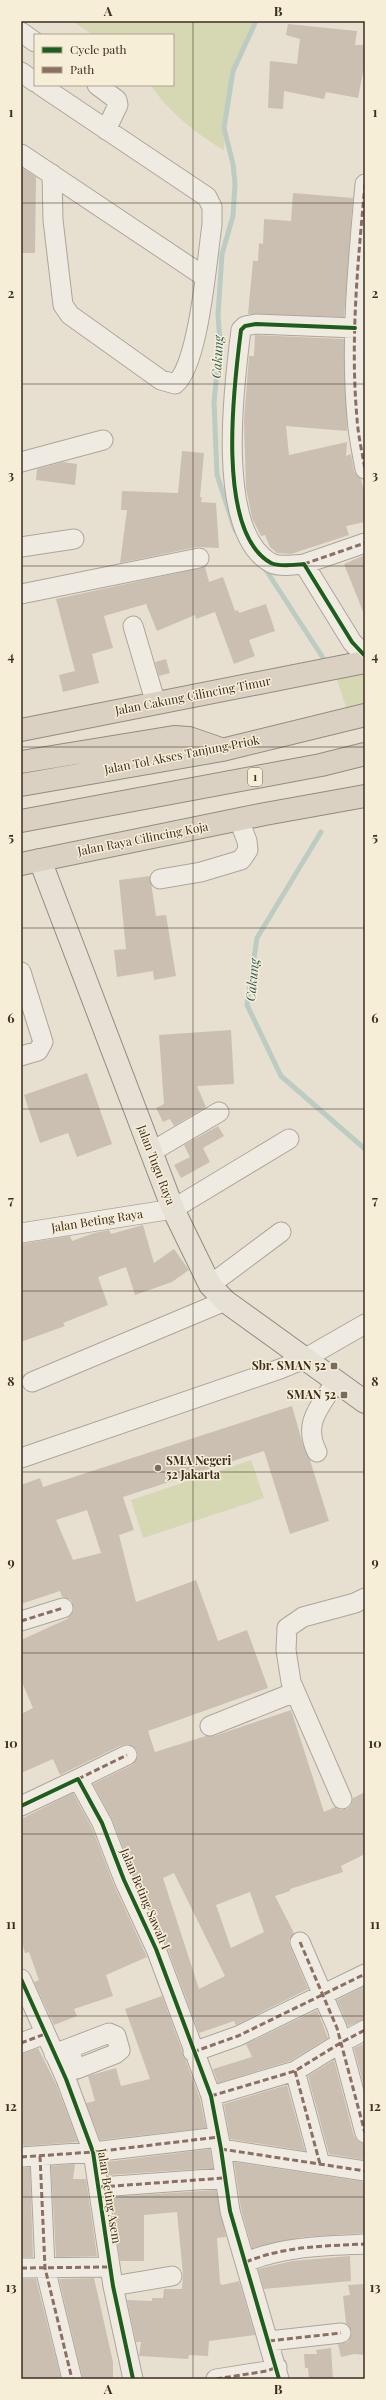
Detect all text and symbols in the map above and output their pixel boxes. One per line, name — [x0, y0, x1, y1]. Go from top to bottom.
text: A — [103, 2, 113, 19]
text: B — [274, 2, 283, 19]
legend — [34, 34, 174, 86]
text: Cycle path — [70, 41, 127, 57]
text: Path — [70, 61, 94, 77]
text: 1 — [9, 103, 14, 120]
text: 1 — [373, 103, 378, 120]
text: 2 — [8, 284, 15, 301]
text: 2 — [372, 284, 379, 301]
water label: Cakung — [207, 334, 226, 379]
text: 3 — [8, 466, 14, 483]
text: 3 — [372, 466, 378, 483]
text: 4 — [8, 647, 15, 664]
text: 4 — [372, 647, 379, 664]
street label: Jalan Cakung Cilincing Timur — [112, 672, 273, 718]
street label: Jalan Tol Akses Tanjung Priok — [102, 731, 261, 777]
road number: 1 — [248, 768, 262, 786]
street label: Jalan Raya Cilincing Koja — [75, 817, 210, 859]
text: 5 — [8, 828, 14, 845]
text: 5 — [372, 828, 378, 845]
water label: Cakung — [241, 957, 262, 1002]
text: 6 — [7, 1009, 15, 1026]
text: 6 — [371, 1009, 379, 1026]
street label: Jalan Tugu Raya — [134, 1121, 180, 1207]
text: 7 — [8, 1191, 14, 1208]
text: 7 — [372, 1191, 378, 1208]
street label: Jalan Beting Raya — [49, 1205, 144, 1235]
place label: Sbr. SMAN 52 — [252, 1357, 326, 1373]
marker: Sbr. SMAN 52 — [329, 1361, 339, 1371]
text: 8 — [7, 1372, 15, 1389]
text: 8 — [371, 1372, 379, 1389]
place label: SMAN 52 — [287, 1386, 336, 1402]
marker: SMAN 52 — [339, 1390, 349, 1400]
place label: SMA Negeri 52 Jakarta — [166, 1452, 231, 1482]
marker: SMA Negeri 52 Jakarta — [153, 1463, 163, 1473]
text: 9 — [7, 1553, 15, 1570]
text: 9 — [371, 1553, 379, 1570]
text: 10 — [4, 1734, 18, 1751]
text: 10 — [368, 1734, 382, 1751]
street label: Jalan Beting Sawah I — [117, 1845, 174, 1952]
text: 11 — [6, 1915, 16, 1932]
text: 11 — [370, 1915, 380, 1932]
text: 12 — [5, 2097, 17, 2114]
text: 12 — [369, 2097, 381, 2114]
street label: Jalan Beting Asem — [94, 2146, 125, 2245]
text: 13 — [5, 2278, 17, 2295]
text: 13 — [369, 2278, 381, 2295]
text: A — [103, 2380, 113, 2397]
text: B — [274, 2380, 283, 2397]

